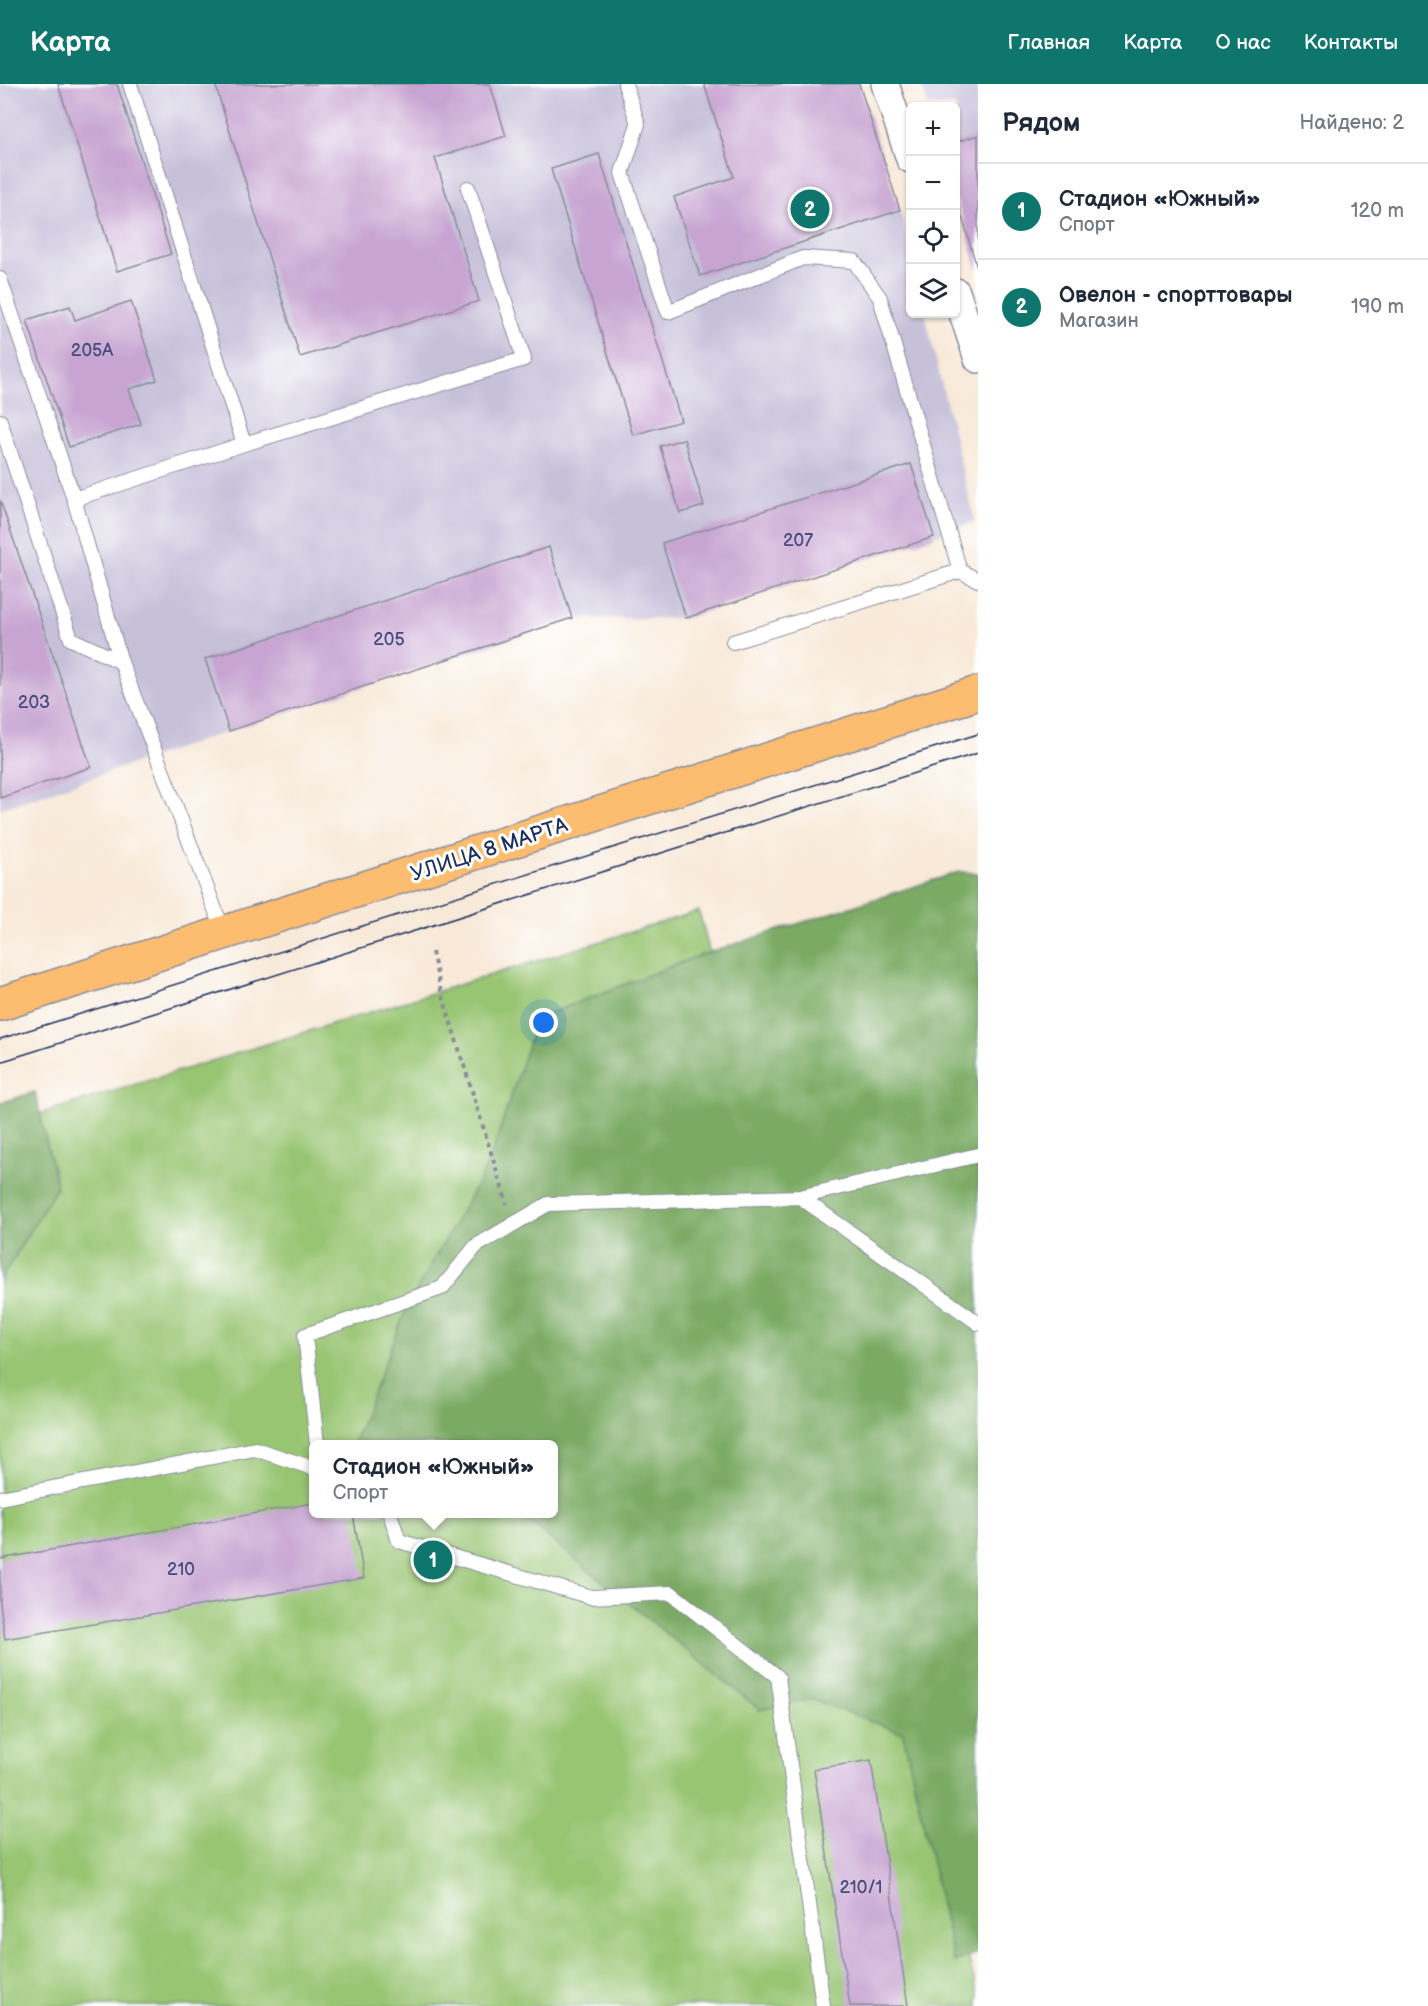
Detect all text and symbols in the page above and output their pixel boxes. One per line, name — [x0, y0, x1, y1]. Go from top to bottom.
text: Карта — [30, 26, 110, 59]
text: Главная — [1007, 30, 1090, 55]
text: Карта — [1123, 30, 1182, 55]
text: О нас — [1215, 30, 1271, 55]
text: Контакты — [1304, 30, 1398, 55]
map controls — [906, 102, 960, 318]
button: + — [906, 102, 960, 156]
text: Рядом — [1002, 108, 1080, 139]
text: Найдено: 2 — [1300, 111, 1404, 135]
button: − — [906, 156, 960, 210]
pin: 2 — [790, 186, 830, 232]
text: Стадион «Южный» — [1059, 186, 1261, 213]
text: 1 — [1017, 199, 1026, 223]
text: 120 m — [1351, 199, 1404, 223]
button: locate — [906, 210, 960, 264]
text: Спорт — [1059, 213, 1115, 237]
button: layers — [906, 264, 960, 318]
text: Овелон - спорттовары — [1059, 282, 1293, 309]
text: 2 — [1016, 295, 1027, 319]
text: 190 m — [1351, 295, 1404, 319]
text: Магазин — [1059, 309, 1139, 333]
house number: 205А — [71, 340, 113, 361]
house number: 207 — [783, 530, 813, 551]
house number: 205 — [373, 629, 405, 650]
house number: 203 — [18, 692, 50, 713]
street label: УЛИЦА 8 МАРТА — [408, 812, 571, 887]
your location — [529, 1008, 558, 1037]
popup — [309, 1440, 558, 1518]
text: Стадион «Южный» — [333, 1454, 534, 1481]
text: Спорт — [333, 1481, 388, 1505]
pin: 1 — [414, 1538, 452, 1582]
house number: 210 — [167, 1559, 195, 1580]
house number: 210/1 — [839, 1877, 883, 1898]

